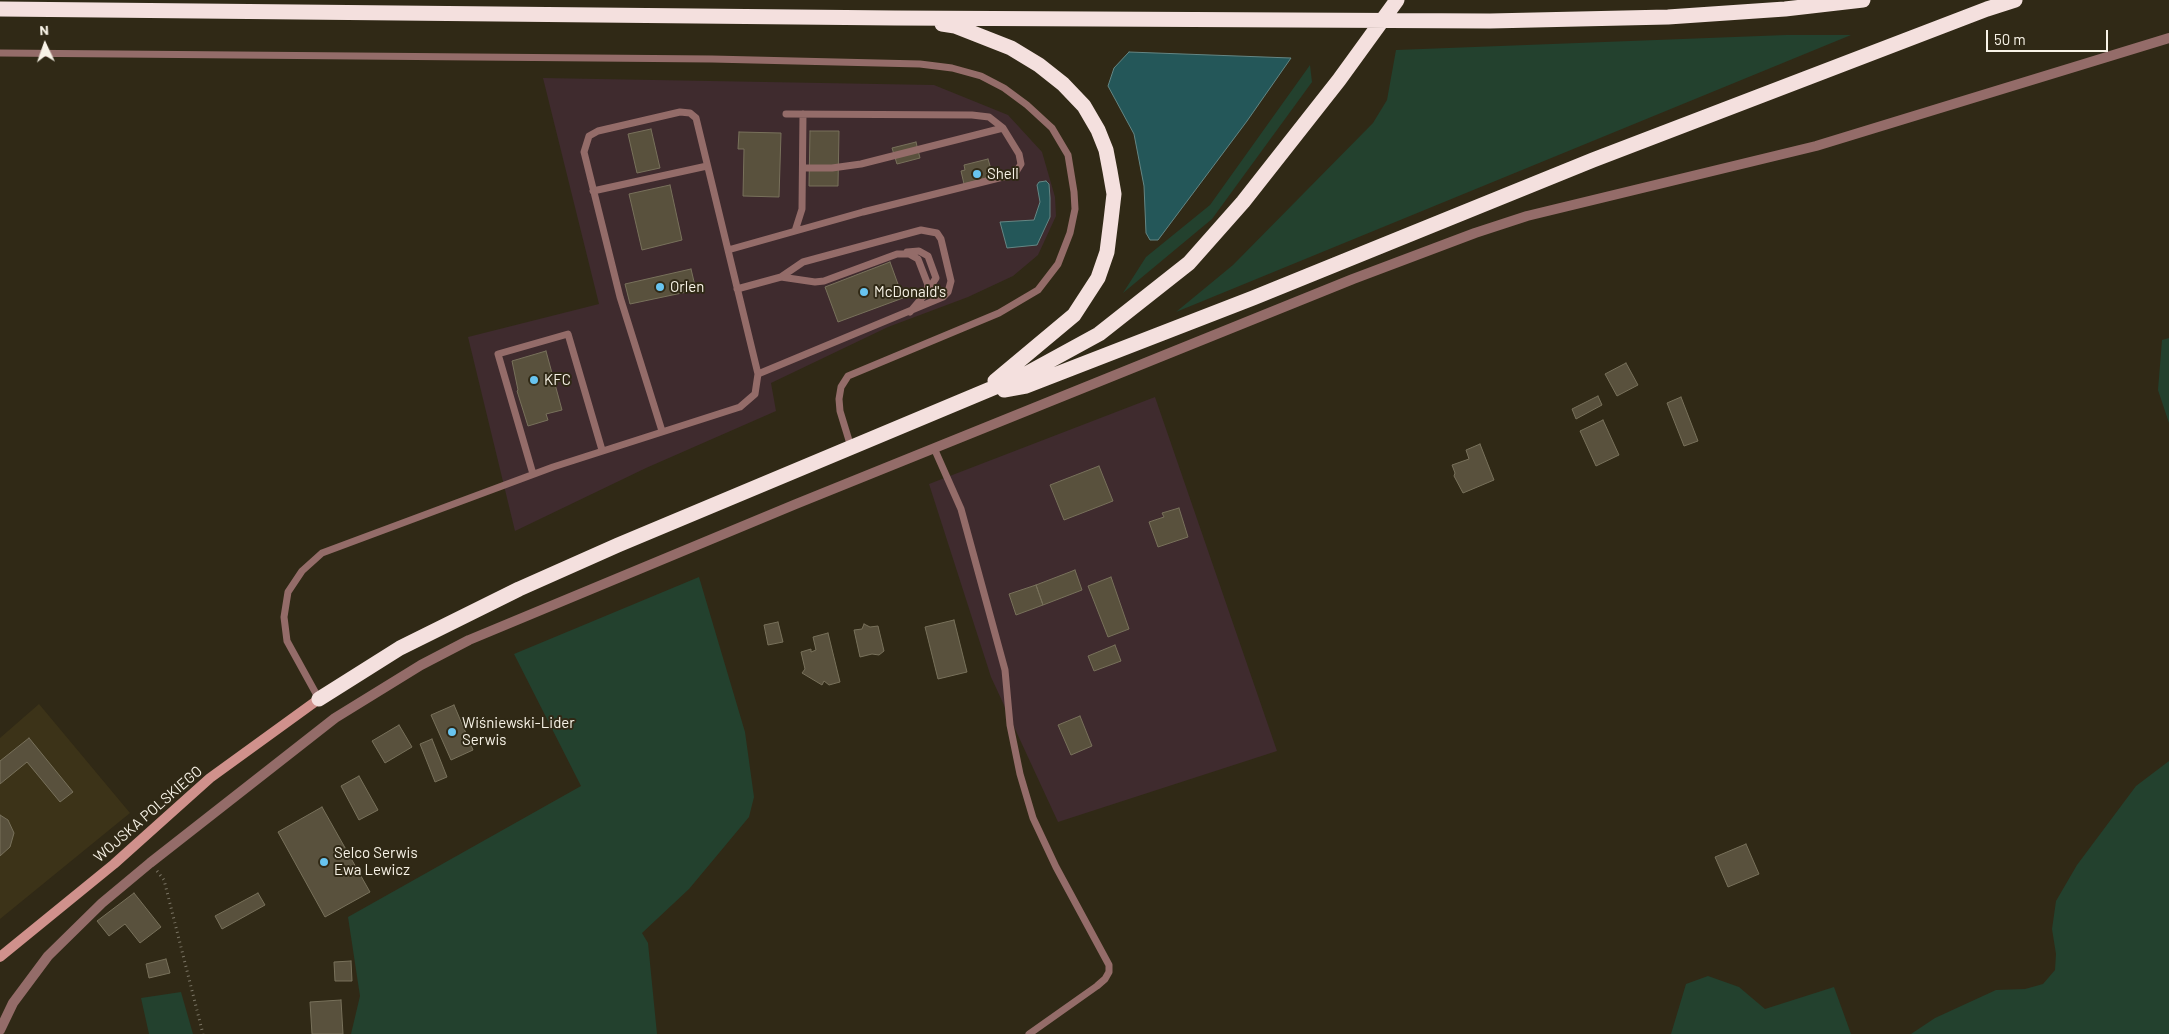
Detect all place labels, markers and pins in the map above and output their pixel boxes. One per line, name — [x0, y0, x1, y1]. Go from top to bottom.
place label: Shell — [987, 165, 1019, 183]
marker: Shell — [971, 168, 983, 180]
place label: Orlen — [670, 278, 704, 296]
marker: Orlen — [654, 281, 666, 293]
place label: McDonald's — [874, 283, 946, 301]
marker: McDonald's — [858, 286, 870, 298]
place label: KFC — [544, 371, 571, 389]
marker: KFC — [528, 374, 540, 386]
place label: Wiśniewski-Lider Serwis — [462, 714, 575, 749]
marker: Wiśniewski-Lider Serwis — [446, 726, 458, 738]
place label: Selco Serwis Ewa Lewicz — [334, 844, 418, 879]
marker: Selco Serwis Ewa Lewicz — [318, 856, 330, 868]

